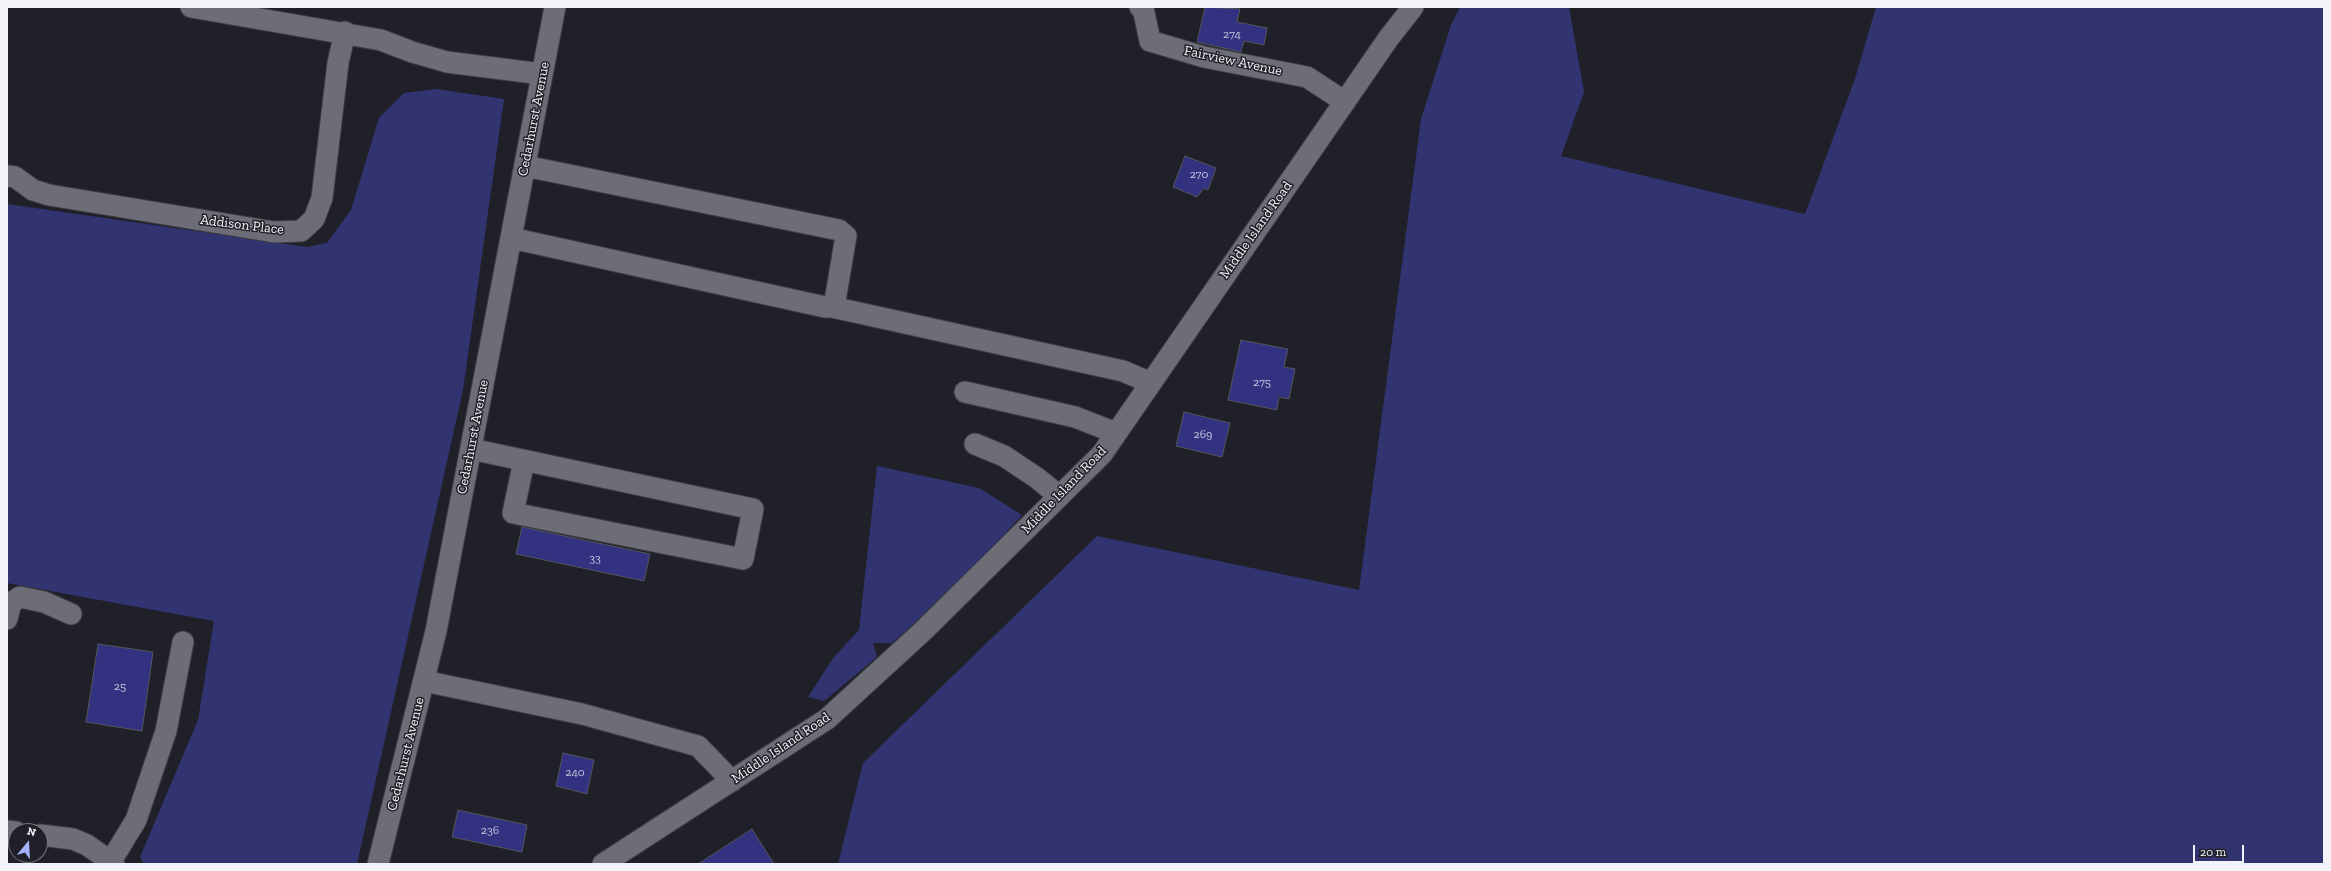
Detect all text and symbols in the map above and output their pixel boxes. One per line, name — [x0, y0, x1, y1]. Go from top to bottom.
house number: 274 — [1223, 28, 1241, 42]
street label: Fairview Avenue — [1182, 42, 1284, 80]
street label: Cedarhurst Avenue — [515, 60, 553, 178]
house number: 270 — [1190, 168, 1208, 182]
street label: Middle Island Road — [1216, 178, 1296, 282]
street label: Addison Place — [199, 212, 285, 238]
house number: 275 — [1253, 376, 1271, 390]
street label: Cedarhurst Avenue — [454, 378, 492, 496]
house number: 269 — [1194, 428, 1212, 442]
street label: Middle Island Road — [1018, 443, 1110, 537]
house number: 33 — [589, 552, 601, 566]
house number: 25 — [114, 680, 126, 694]
street label: Cedarhurst Avenue — [384, 696, 428, 812]
street label: Middle Island Road — [729, 709, 833, 787]
house number: 240 — [565, 766, 585, 780]
north arrow — [8, 823, 48, 863]
house number: 236 — [481, 824, 499, 838]
text: N — [26, 825, 38, 840]
scale bar — [2195, 837, 2246, 863]
text: 20 m — [2200, 845, 2226, 859]

